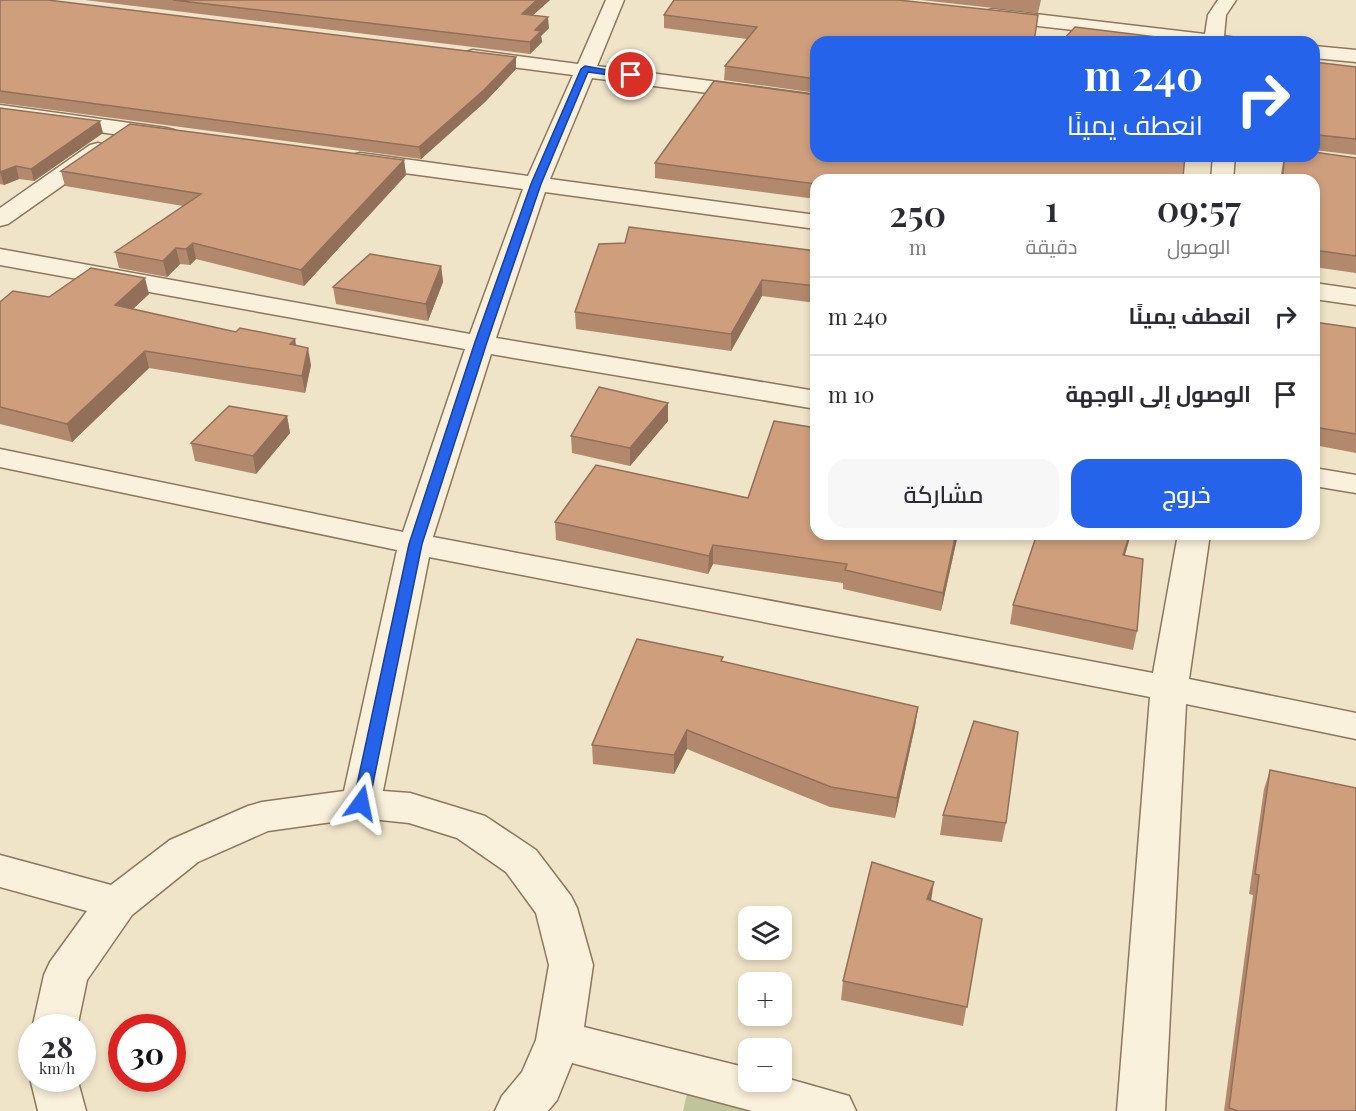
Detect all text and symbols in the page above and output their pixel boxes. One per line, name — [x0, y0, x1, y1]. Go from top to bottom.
text: 240 m — [1084, 46, 1203, 102]
pin — [605, 49, 656, 100]
icon: arrive — [614, 58, 647, 91]
icon: right — [1224, 60, 1302, 138]
text: انعطف يمينًا — [1067, 106, 1203, 142]
text: 1 — [1045, 183, 1058, 231]
text: 09:57 — [1157, 183, 1241, 231]
text: 250 — [889, 188, 946, 236]
text: دقيقة — [1026, 232, 1078, 259]
text: الوصول — [1167, 232, 1231, 259]
text: m — [909, 233, 927, 260]
text: انعطف يمينًا — [1129, 300, 1251, 330]
icon: right — [1269, 300, 1302, 333]
text: 240 m — [828, 301, 888, 331]
text: الوصول إلى الوجهة — [1065, 378, 1251, 408]
icon: arrive — [1269, 378, 1302, 411]
text: 10 m — [828, 379, 874, 409]
button: مشاركة — [828, 459, 1059, 528]
button: خروج — [1071, 459, 1302, 528]
position arrow — [329, 771, 393, 835]
map controls — [738, 906, 792, 1092]
button: layers — [738, 906, 792, 960]
button: + — [738, 972, 792, 1026]
speed limit sign: 30 — [108, 1014, 186, 1092]
text: 28 — [41, 1026, 73, 1066]
button: − — [738, 1038, 792, 1092]
text: km/h — [39, 1058, 75, 1078]

